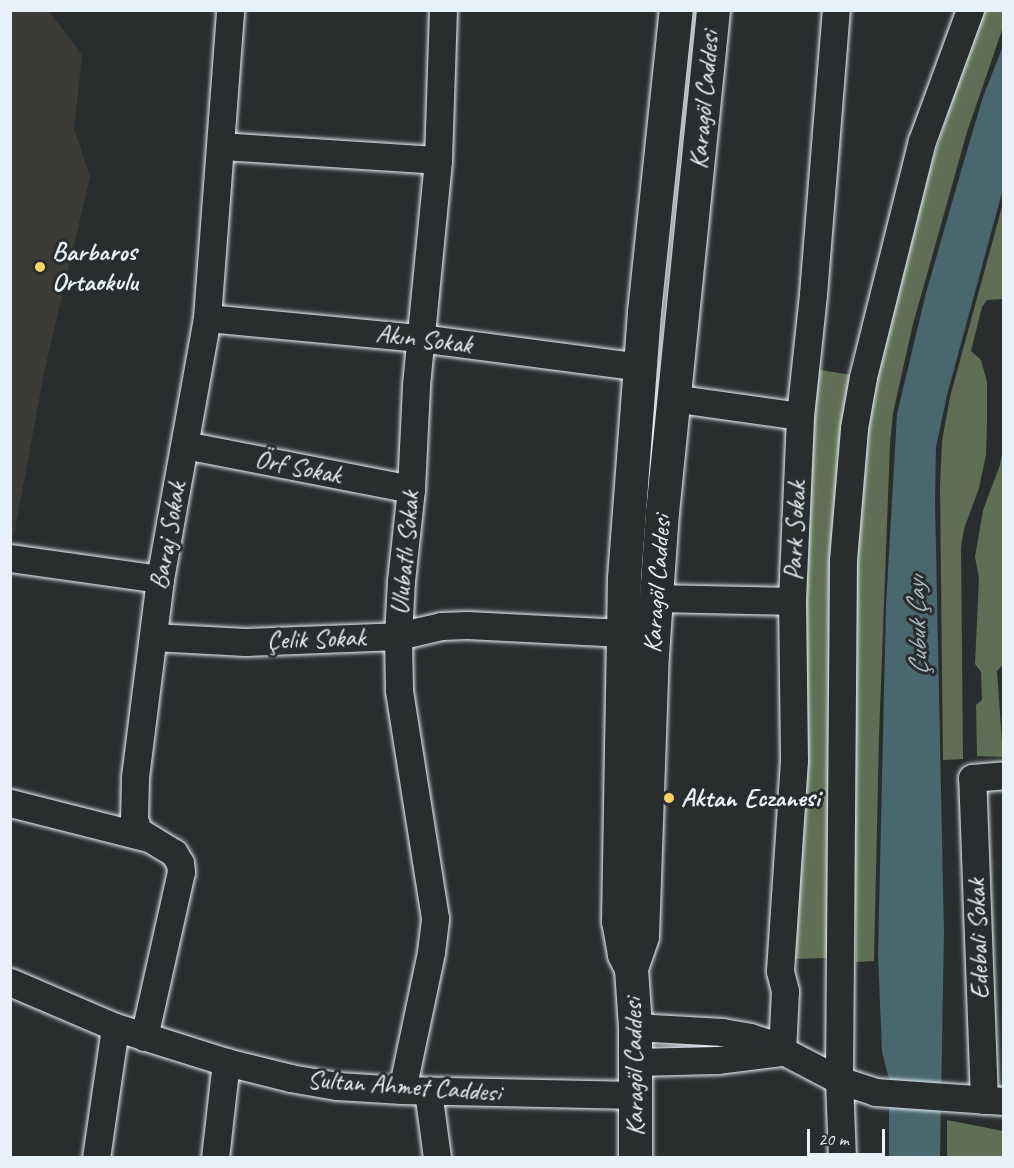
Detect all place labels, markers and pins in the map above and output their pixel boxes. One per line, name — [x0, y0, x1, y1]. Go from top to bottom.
place label: Barbaros Ortaokulu — [52, 236, 138, 298]
marker: Barbaros Ortaokulu — [33, 260, 47, 274]
place label: Aktan Eczanesi — [681, 782, 820, 814]
marker: Aktan Eczanesi — [662, 791, 676, 805]

